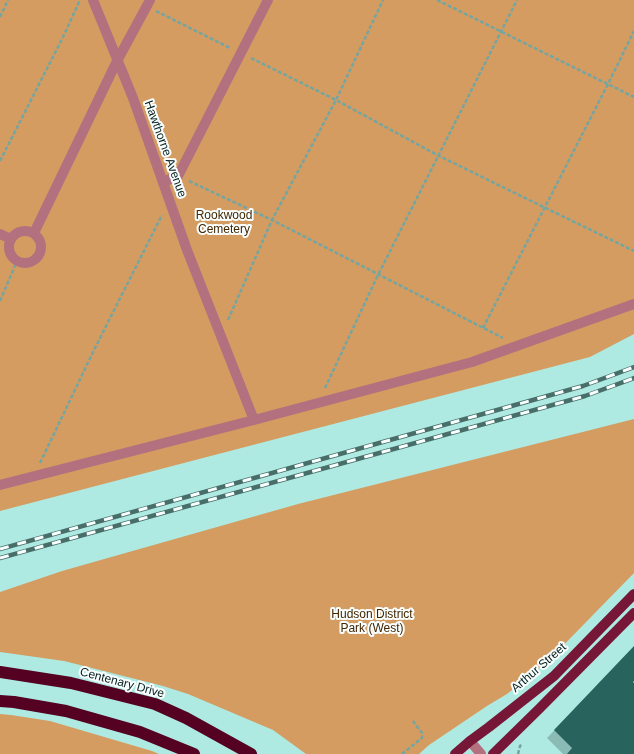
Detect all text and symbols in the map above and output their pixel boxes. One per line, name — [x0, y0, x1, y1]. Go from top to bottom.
street label: Hawthorne Avenue — [141, 99, 189, 199]
park label: Rookwood Cemetery — [196, 209, 252, 237]
park label: Hudson District Park (West) — [331, 608, 413, 636]
street label: Arthur Street — [509, 640, 569, 696]
street label: Centenary Drive — [78, 665, 166, 701]

